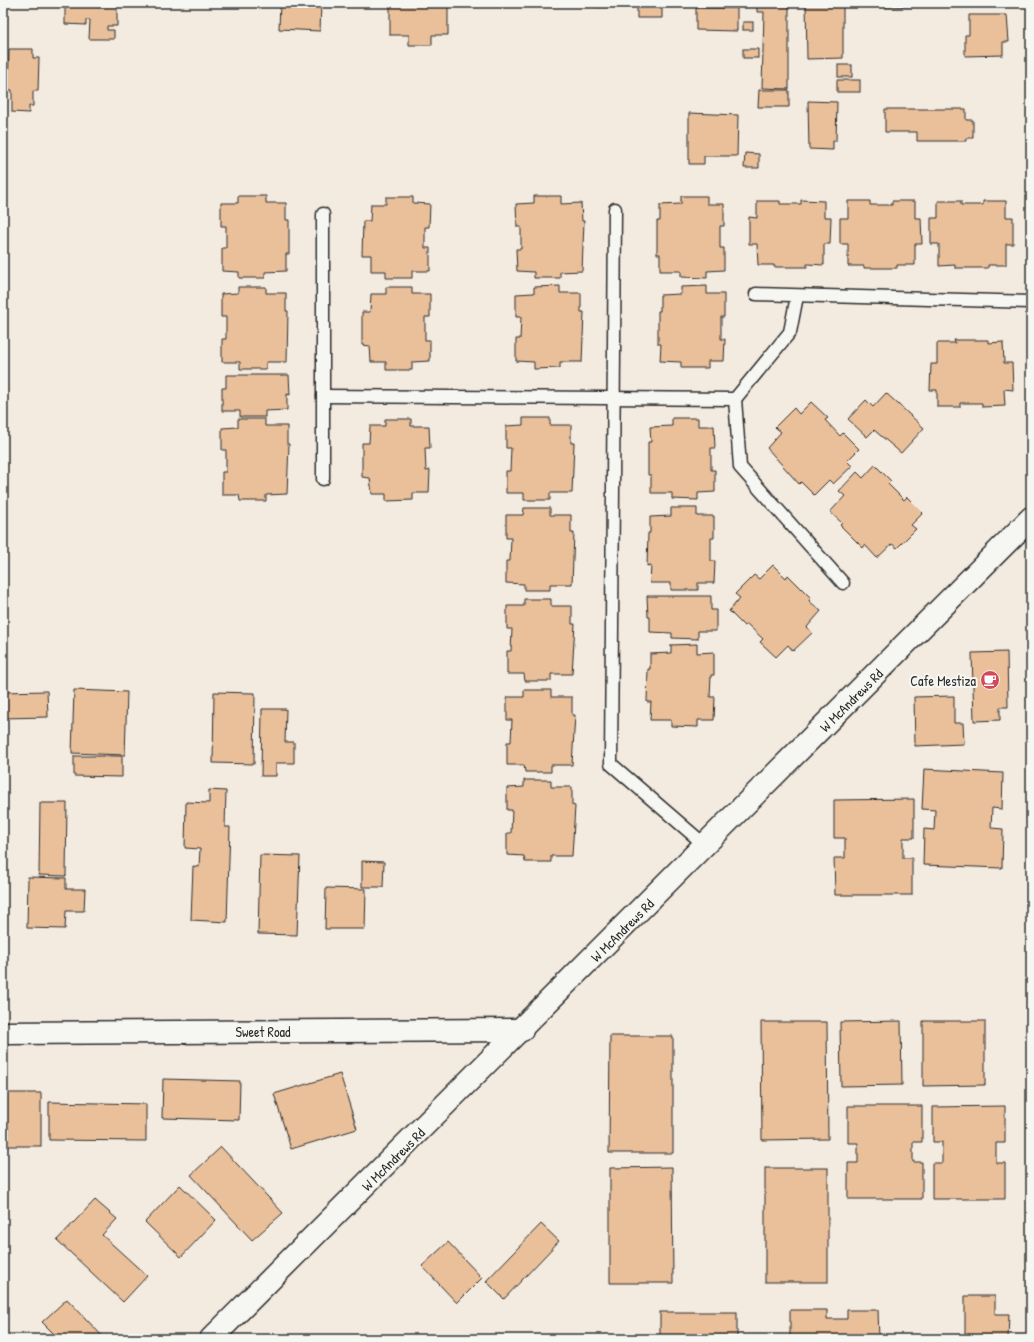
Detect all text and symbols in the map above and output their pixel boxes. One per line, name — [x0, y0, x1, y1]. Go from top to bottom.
street label: W McAndrews Rd — [815, 664, 887, 736]
cafe icon: Cafe Mestiza — [979, 669, 1001, 691]
place label: Cafe Mestiza — [910, 671, 977, 690]
street label: W McAndrews Rd — [586, 894, 658, 966]
street label: Sweet Road — [235, 1022, 291, 1041]
street label: W McAndrews Rd — [357, 1123, 429, 1195]

